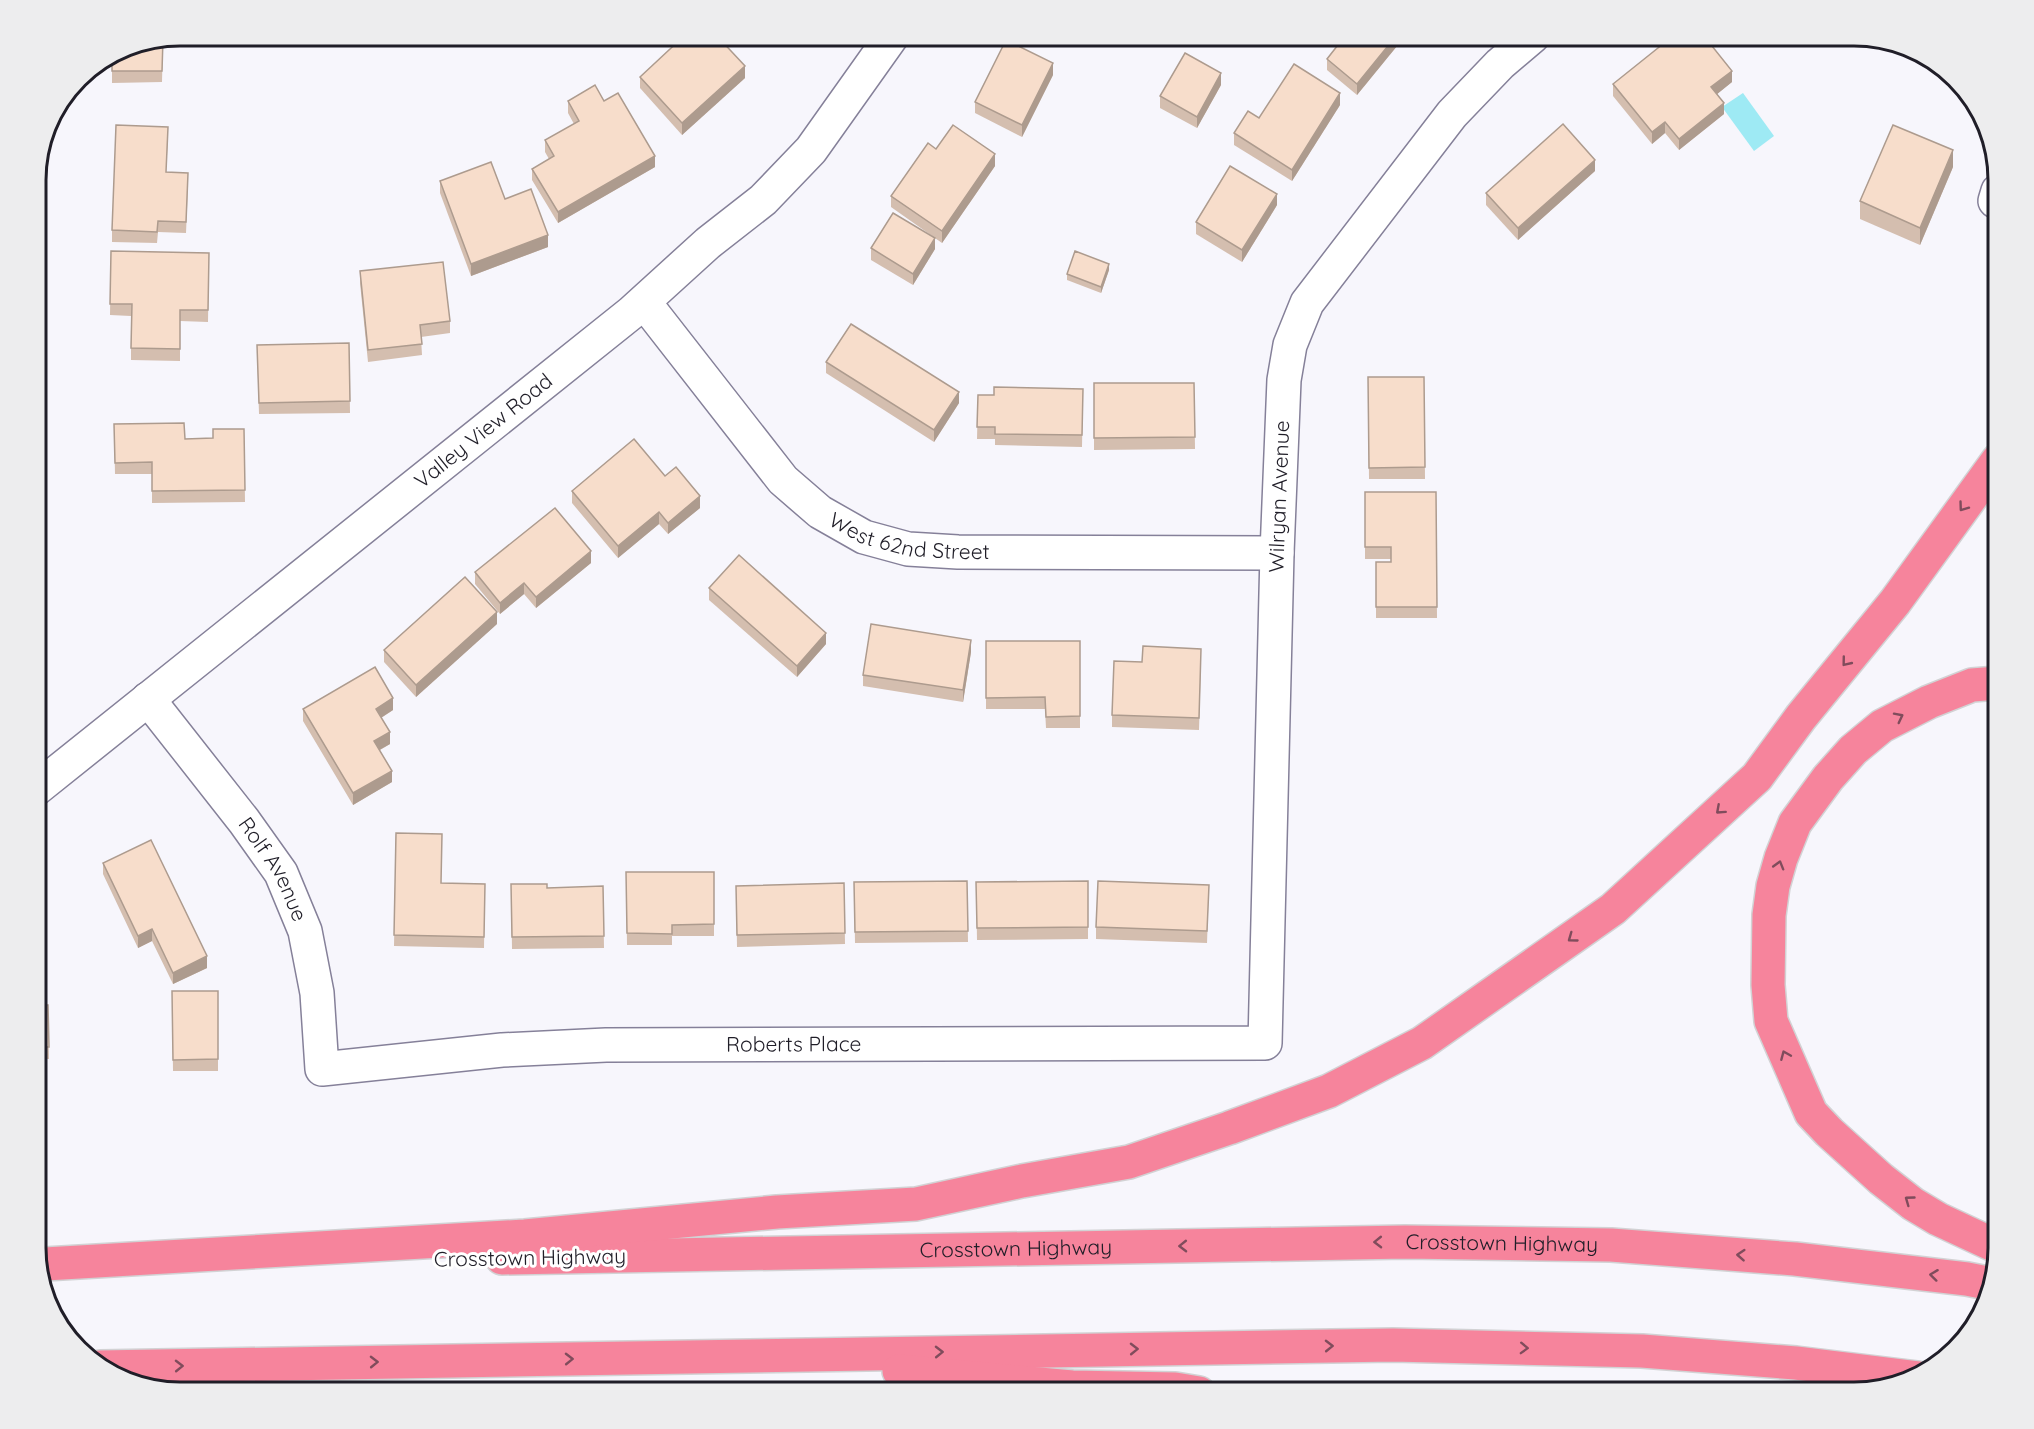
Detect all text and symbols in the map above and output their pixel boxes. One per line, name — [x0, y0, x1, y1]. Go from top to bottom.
street label: Valley View Road — [409, 367, 557, 493]
street label: Wilryan Avenue — [1263, 420, 1294, 573]
one-way arrow — [1959, 500, 1970, 511]
street label: West 62nd Street — [825, 506, 990, 564]
one-way arrow — [1842, 655, 1853, 666]
one-way arrow — [1893, 713, 1904, 724]
one-way arrow — [1716, 803, 1727, 814]
street label: Rolf Avenue — [233, 812, 314, 925]
one-way arrow — [1772, 860, 1784, 870]
one-way arrow — [1568, 930, 1579, 941]
street label: Roberts Place — [726, 1030, 861, 1057]
one-way arrow — [1780, 1051, 1792, 1062]
one-way arrow — [1905, 1197, 1916, 1208]
street label: Crosstown Highway — [1406, 1228, 1598, 1257]
street label: Crosstown Highway — [920, 1233, 1112, 1263]
one-way arrow — [1373, 1236, 1382, 1249]
one-way arrow — [1178, 1240, 1187, 1252]
street label: Crosstown Highway — [434, 1242, 626, 1272]
one-way arrow — [1736, 1248, 1745, 1261]
one-way arrow — [1930, 1269, 1939, 1282]
one-way arrow — [1324, 1340, 1333, 1352]
one-way arrow — [1519, 1342, 1528, 1354]
one-way arrow — [1129, 1343, 1138, 1355]
one-way arrow — [934, 1346, 943, 1358]
one-way arrow — [565, 1353, 574, 1365]
one-way arrow — [370, 1356, 379, 1369]
one-way arrow — [175, 1360, 184, 1372]

